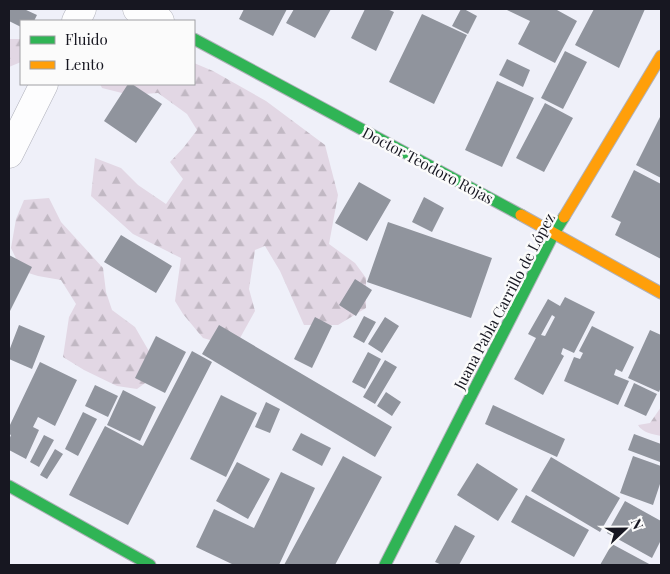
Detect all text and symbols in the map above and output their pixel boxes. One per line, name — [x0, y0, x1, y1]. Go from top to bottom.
legend — [20, 20, 195, 85]
text: Fluido — [65, 29, 108, 49]
text: Lento — [65, 54, 104, 74]
street label: Doctor Teodoro Rojas — [359, 122, 497, 208]
street label: Juana Pabla Carrillo de López — [448, 209, 559, 394]
north arrow — [600, 504, 650, 554]
text: N — [627, 516, 648, 532]

